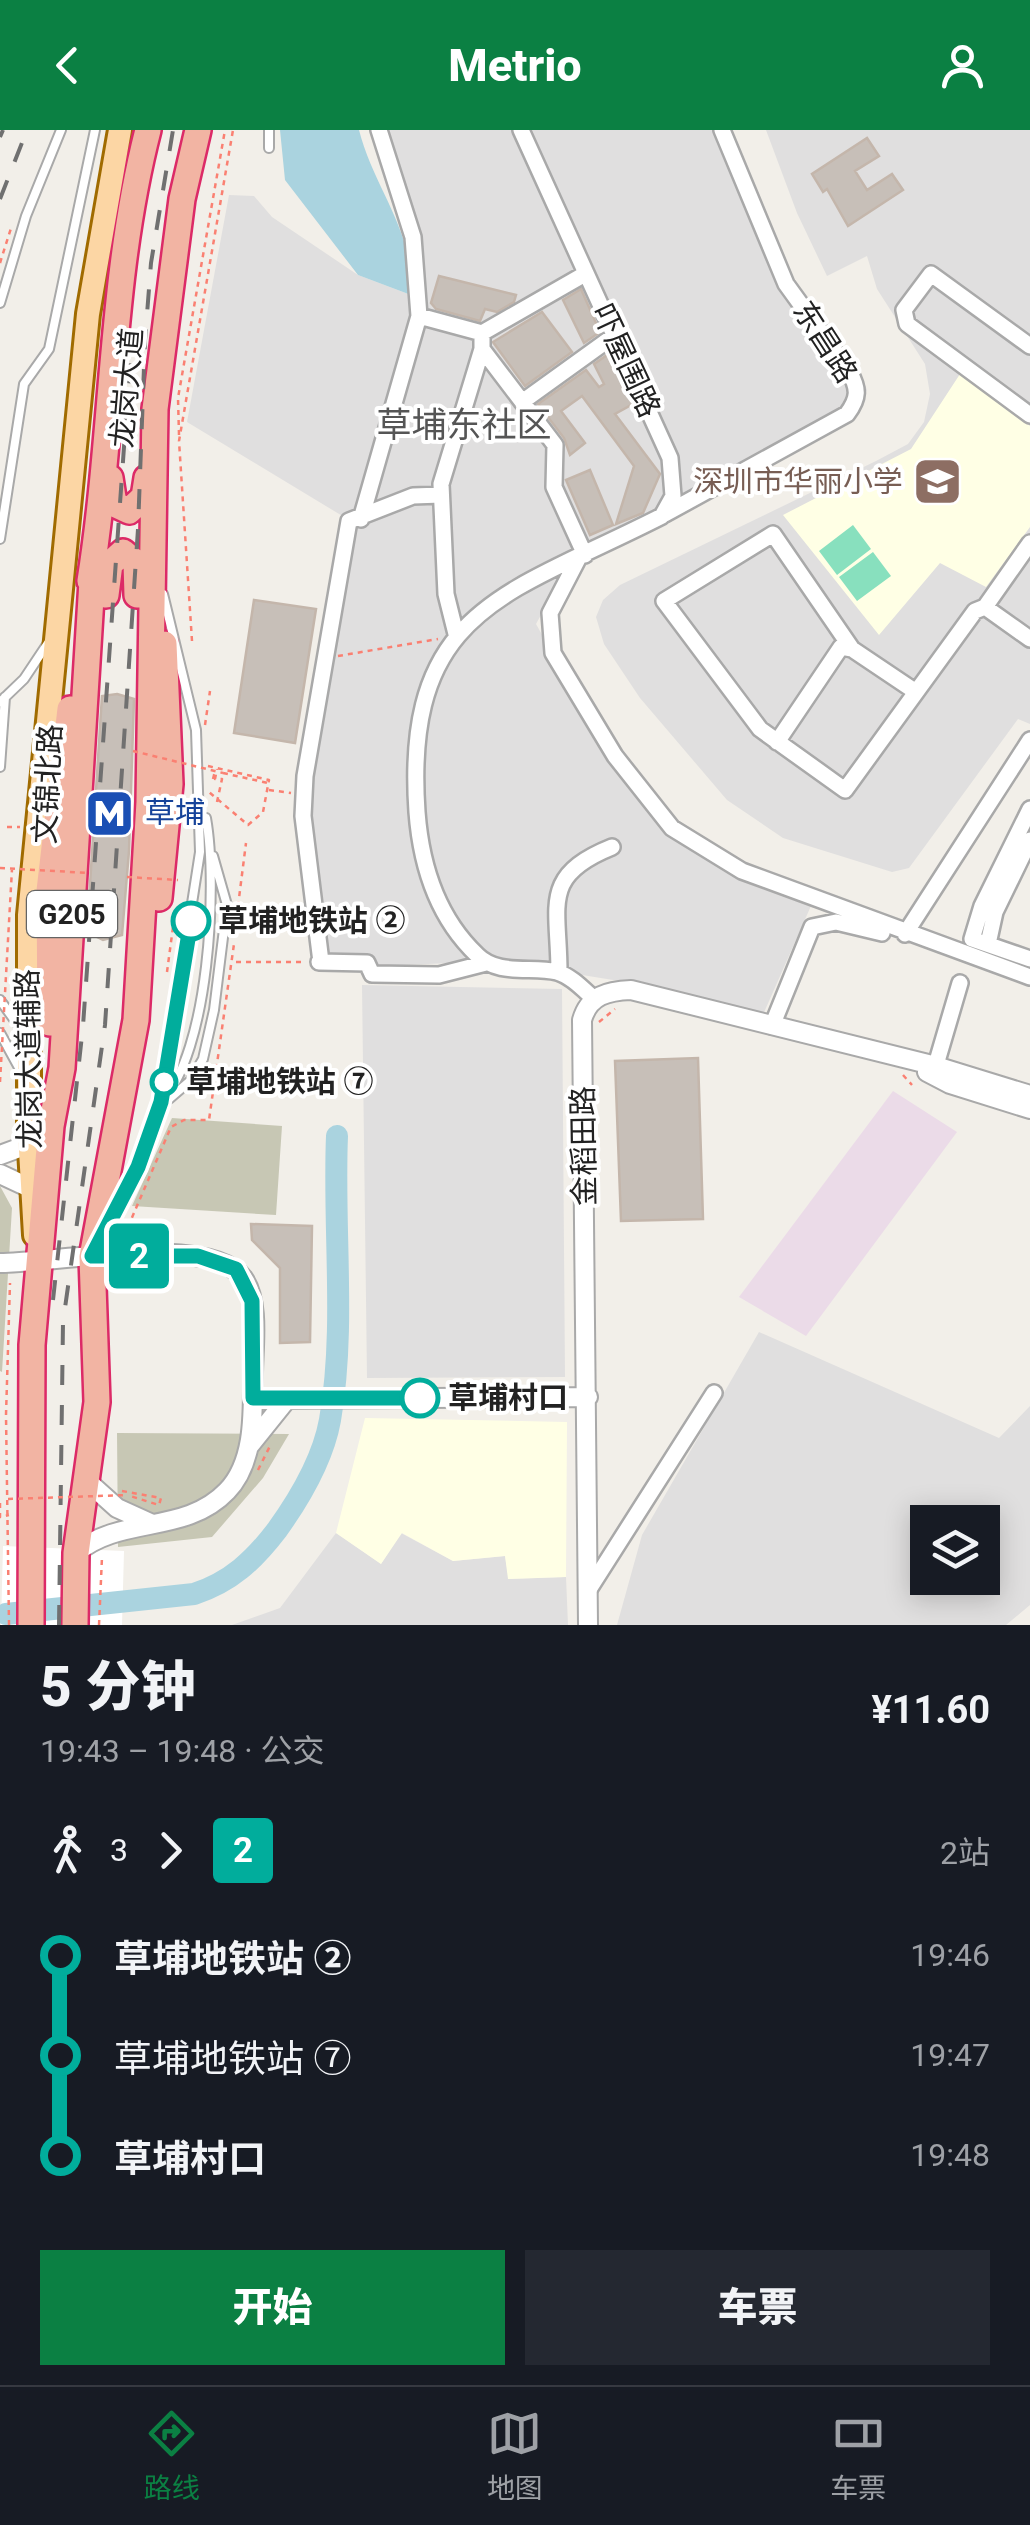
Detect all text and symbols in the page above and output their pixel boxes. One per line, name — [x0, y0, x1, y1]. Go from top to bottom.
icon: back — [40, 38, 95, 93]
icon: person — [935, 38, 990, 93]
text: Metrio — [448, 39, 582, 92]
street label: 东昌路 — [786, 294, 865, 389]
street label: 吓屋围路 — [585, 299, 668, 423]
street label: 龙岗大道 — [104, 327, 149, 449]
district label: 草埔东社区 — [376, 405, 552, 446]
school or university icon: 深圳市华丽小学 — [912, 456, 964, 508]
place label: 深圳市华丽小学 — [693, 464, 903, 499]
street label: 文锦北路 — [27, 723, 68, 845]
metro station icon: 草埔 — [84, 787, 136, 839]
place label: 草埔 — [145, 795, 205, 830]
road number: G205 — [27, 891, 117, 937]
marker: 草埔地铁站 ② — [172, 902, 210, 940]
place label: 草埔地铁站 ② — [218, 903, 405, 938]
street label: 龙岗大道辅路 — [9, 969, 48, 1149]
place label: 草埔地铁站 ⑦ — [186, 1064, 373, 1099]
marker: 草埔地铁站 ⑦ — [151, 1069, 177, 1095]
street label: 金稻田路 — [565, 1086, 602, 1206]
line badge: 2 — [106, 1224, 172, 1288]
text: 2 — [129, 1236, 149, 1277]
marker: 草埔村口 — [401, 1379, 439, 1417]
place label: 草埔村口 — [448, 1380, 568, 1415]
map controls — [910, 1505, 1000, 1595]
button: layers — [910, 1505, 1000, 1595]
text: 5 分钟 — [40, 1655, 195, 1719]
text: ¥11.60 — [871, 1688, 990, 1732]
text: 19:43 – 19:48 · 公交 — [40, 1732, 325, 1770]
icon: walk — [40, 1823, 95, 1878]
icon: forward — [143, 1823, 198, 1878]
text: 2 — [233, 1830, 253, 1871]
text: 3 — [110, 1831, 128, 1869]
text: 2站 — [940, 1834, 990, 1872]
text: 19:46 — [910, 1936, 990, 1974]
text: 草埔地铁站 ② — [114, 1937, 351, 1981]
text: 19:47 — [910, 2036, 990, 2074]
text: 草埔地铁站 ⑦ — [114, 2037, 351, 2081]
text: 19:48 — [910, 2136, 990, 2174]
text: 草埔村口 — [114, 2137, 266, 2181]
button: 开始 — [40, 2250, 505, 2365]
button: 车票 — [525, 2250, 990, 2365]
tab: 路线 — [144, 2406, 200, 2506]
tab: 地图 — [487, 2406, 543, 2506]
tab: 车票 — [830, 2406, 886, 2506]

